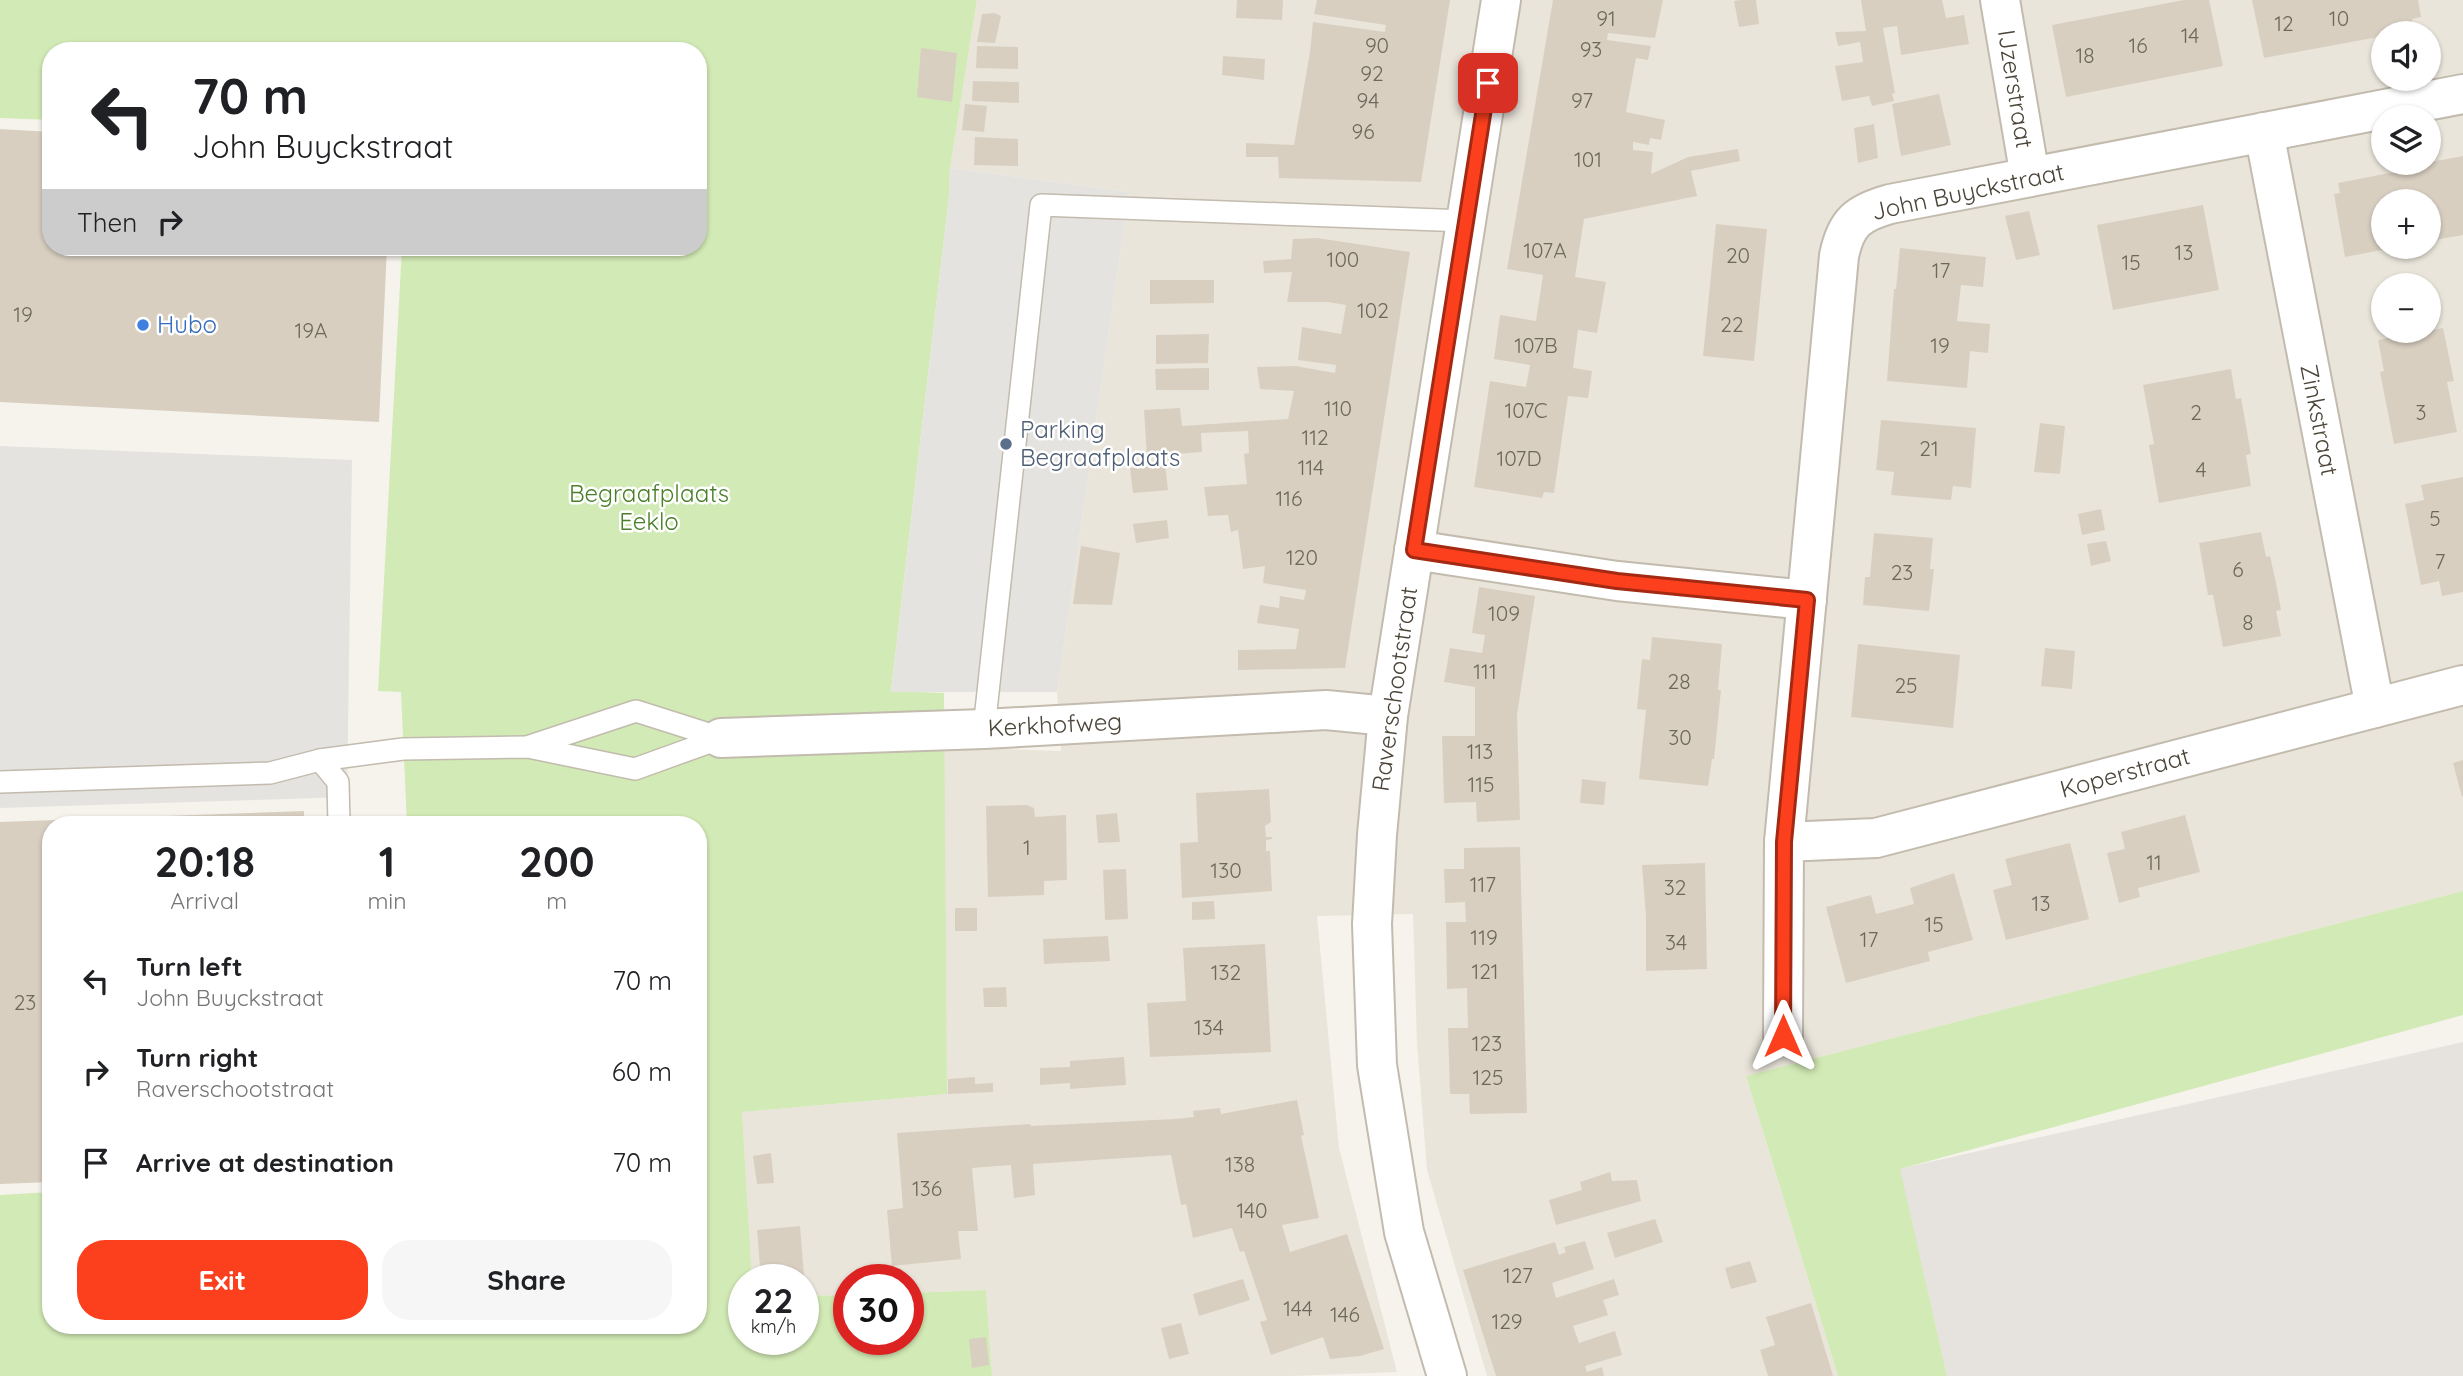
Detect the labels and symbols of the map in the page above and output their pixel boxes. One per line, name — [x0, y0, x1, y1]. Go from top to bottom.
house number: 91 — [1596, 5, 1616, 31]
house number: 10 — [2329, 5, 2349, 31]
house number: 12 — [2274, 10, 2294, 36]
house number: 14 — [2181, 22, 2199, 48]
street label: IJzerstraat — [1992, 27, 2040, 150]
house number: 90 — [1365, 32, 1389, 58]
house number: 16 — [2128, 32, 2148, 58]
house number: 93 — [1580, 36, 1602, 62]
house number: 18 — [2075, 42, 2095, 68]
pin — [1458, 53, 1518, 113]
house number: 92 — [1360, 60, 1384, 86]
house number: 94 — [1357, 87, 1379, 113]
house number: 97 — [1571, 87, 1593, 113]
house number: 96 — [1351, 118, 1375, 144]
house number: 101 — [1574, 146, 1602, 172]
street label: John Buyckstraat — [1869, 156, 2067, 226]
house number: 107A — [1523, 237, 1567, 263]
house number: 13 — [2175, 239, 2193, 265]
house number: 20 — [1726, 242, 1750, 268]
house number: 100 — [1327, 246, 1359, 272]
house number: 15 — [2121, 249, 2141, 275]
house number: 17 — [1932, 257, 1950, 283]
house number: 102 — [1357, 297, 1389, 323]
house number: 19 — [13, 301, 33, 327]
place label: Hubo — [157, 309, 217, 339]
house number: 22 — [1720, 311, 1744, 337]
marker: Hubo — [135, 317, 151, 333]
house number: 19A — [294, 317, 328, 343]
house number: 107B — [1514, 332, 1558, 358]
house number: 19 — [1930, 332, 1950, 358]
street label: Zinkstraat — [2294, 361, 2345, 478]
house number: 110 — [1324, 395, 1352, 421]
house number: 107C — [1504, 397, 1548, 423]
house number: 2 — [2190, 399, 2202, 425]
house number: 3 — [2415, 399, 2427, 425]
place label: Parking Begraafplaats — [1020, 414, 1180, 472]
house number: 112 — [1301, 424, 1329, 450]
house number: 21 — [1919, 435, 1939, 461]
marker: Parking Begraafplaats — [998, 436, 1014, 452]
house number: 107D — [1497, 445, 1541, 471]
house number: 114 — [1298, 454, 1324, 480]
house number: 4 — [2195, 456, 2207, 482]
park label: Begraafplaats Eeklo — [569, 478, 729, 536]
house number: 116 — [1276, 485, 1302, 511]
house number: 5 — [2429, 505, 2441, 531]
house number: 120 — [1286, 544, 1318, 570]
house number: 7 — [2435, 548, 2446, 574]
house number: 6 — [2232, 556, 2244, 582]
house number: 23 — [1891, 559, 1913, 585]
street label: Raverschootstraat — [1365, 585, 1423, 793]
house number: 109 — [1488, 600, 1520, 626]
house number: 8 — [2242, 609, 2254, 635]
house number: 111 — [1473, 658, 1497, 684]
house number: 28 — [1668, 668, 1690, 694]
house number: 25 — [1894, 672, 1918, 698]
street label: Kerkhofweg — [987, 706, 1123, 743]
house number: 30 — [1668, 724, 1692, 750]
house number: 113 — [1467, 738, 1493, 764]
street label: Koperstraat — [2056, 740, 2193, 804]
house number: 115 — [1468, 771, 1495, 797]
house number: 1 — [1023, 834, 1031, 860]
house number: 11 — [2146, 849, 2162, 875]
house number: 130 — [1210, 857, 1242, 883]
house number: 117 — [1470, 871, 1496, 897]
house number: 32 — [1664, 874, 1686, 900]
house number: 13 — [2032, 890, 2050, 916]
house number: 15 — [1924, 911, 1944, 937]
house number: 119 — [1470, 924, 1498, 950]
house number: 17 — [1860, 926, 1878, 952]
house number: 34 — [1665, 929, 1687, 955]
house number: 121 — [1471, 958, 1499, 984]
house number: 132 — [1211, 959, 1241, 985]
house number: 23 — [14, 989, 36, 1015]
position arrow — [1746, 999, 1820, 1073]
house number: 134 — [1194, 1014, 1224, 1040]
house number: 123 — [1472, 1030, 1502, 1056]
house number: 125 — [1473, 1064, 1503, 1090]
house number: 138 — [1225, 1151, 1255, 1177]
house number: 136 — [912, 1175, 942, 1201]
house number: 140 — [1236, 1197, 1268, 1223]
house number: 127 — [1503, 1262, 1533, 1288]
speed limit sign: 30 — [833, 1264, 924, 1355]
house number: 144 — [1283, 1295, 1313, 1321]
house number: 146 — [1330, 1301, 1360, 1327]
house number: 129 — [1491, 1308, 1523, 1334]

